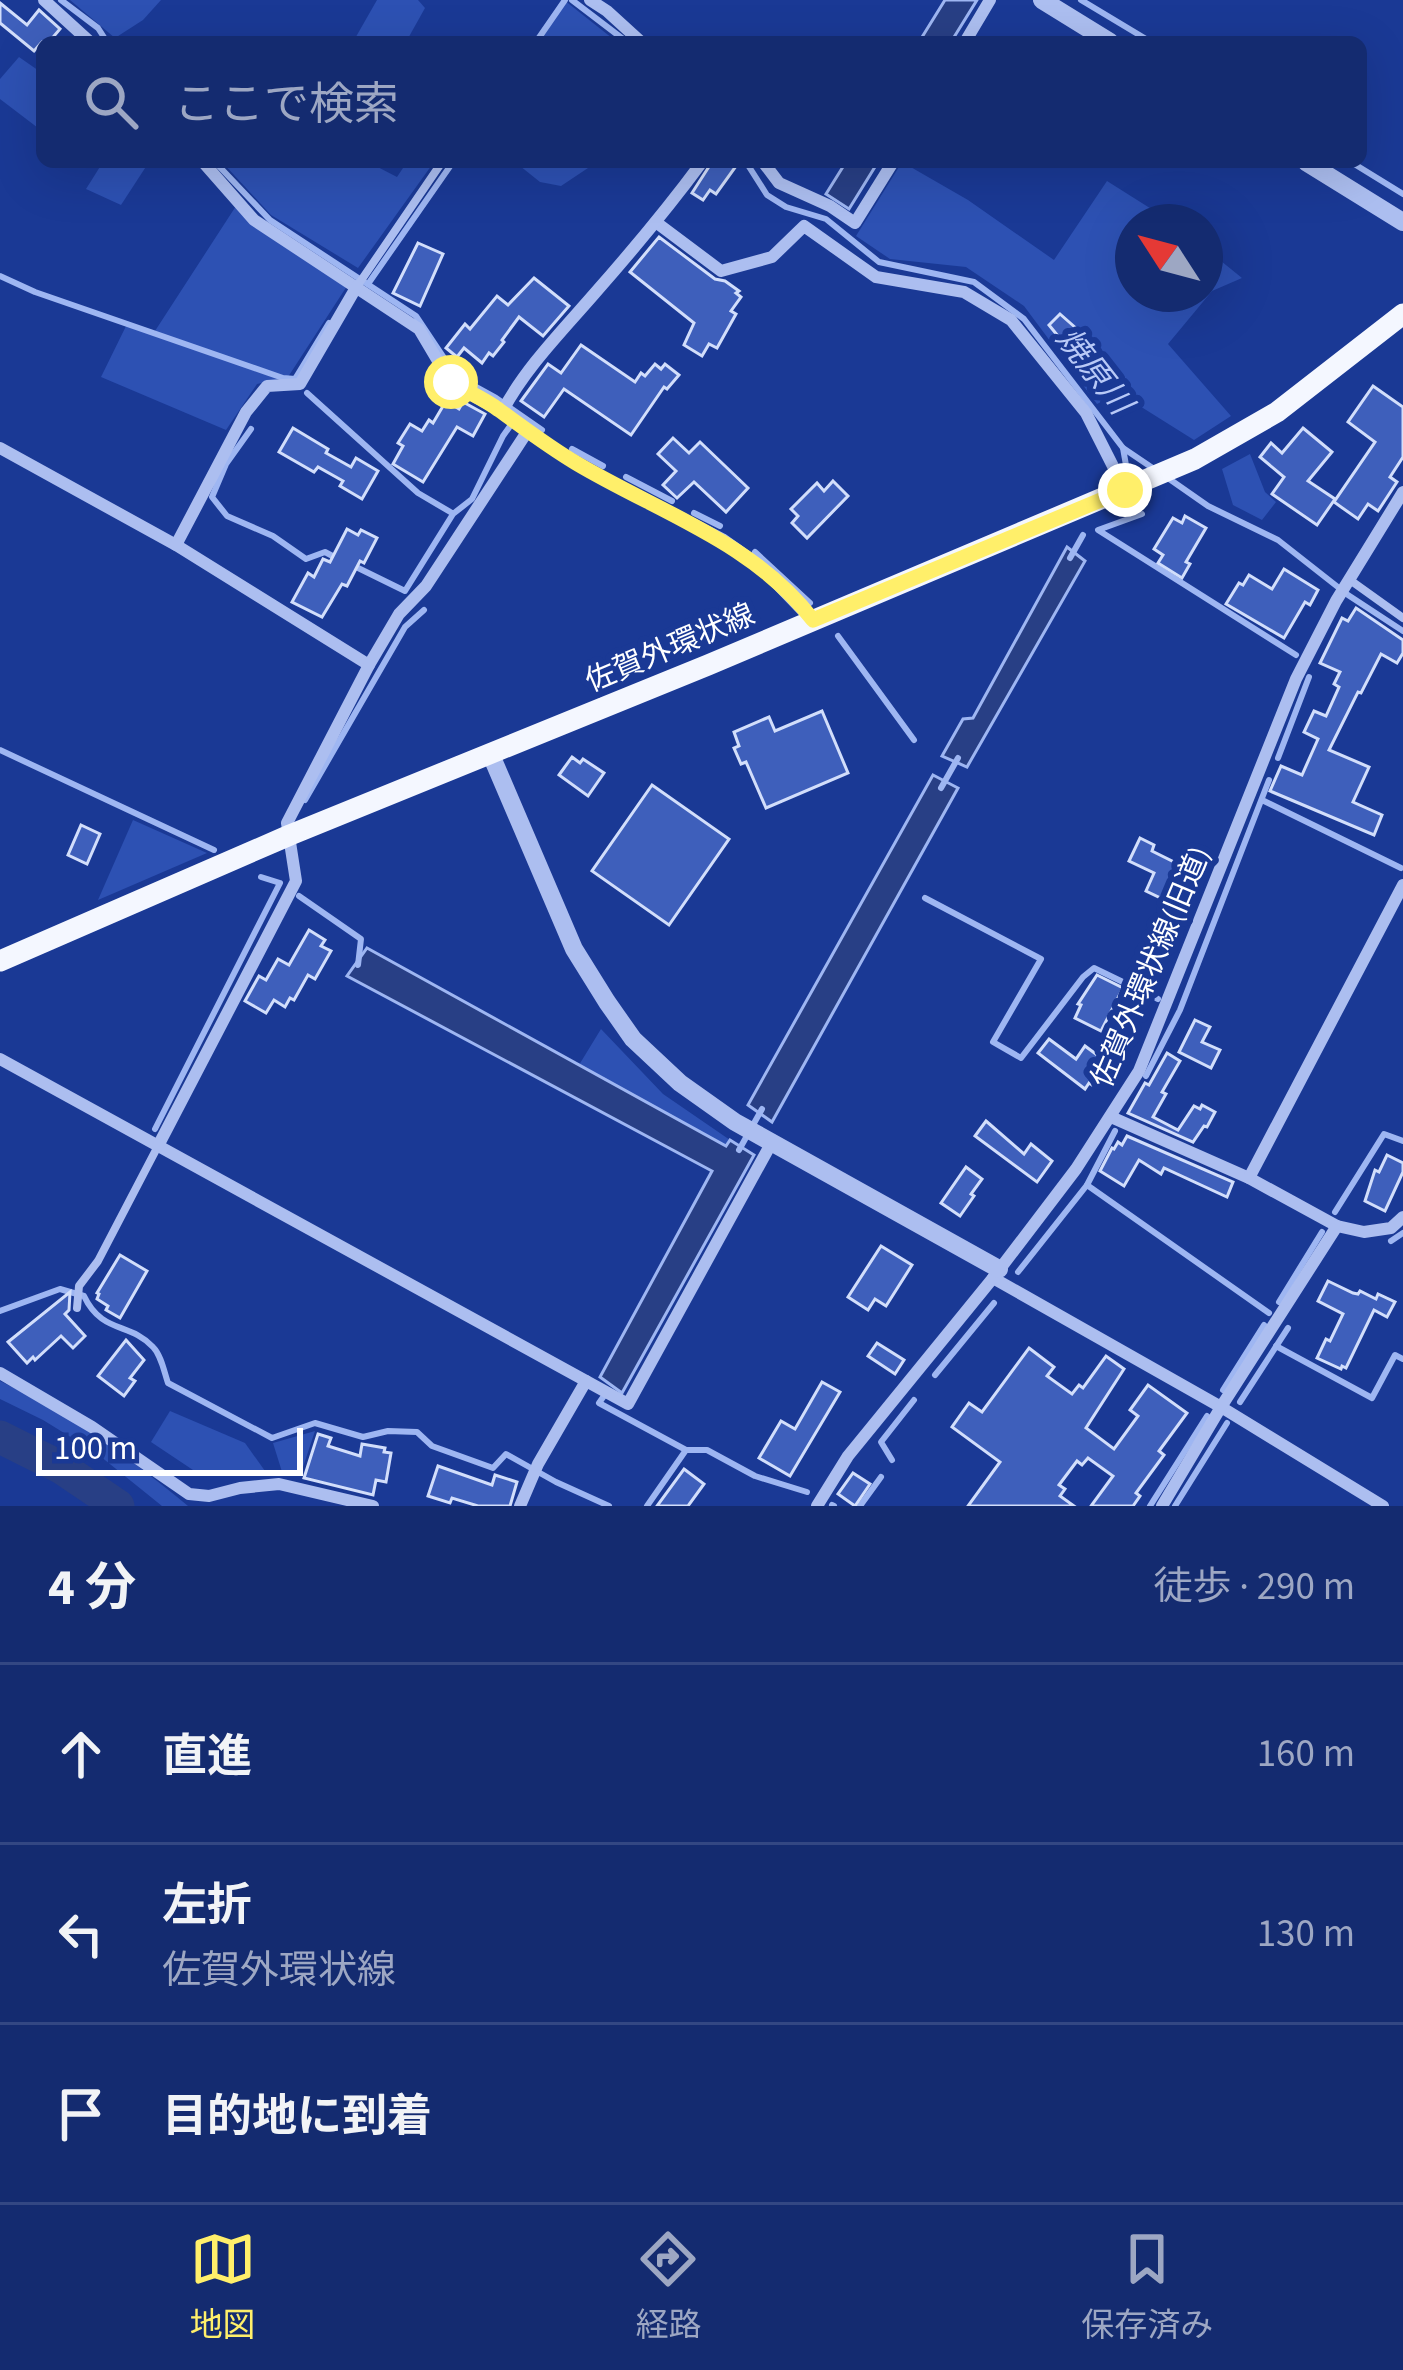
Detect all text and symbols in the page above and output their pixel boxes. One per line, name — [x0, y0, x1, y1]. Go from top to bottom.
search box — [36, 36, 1367, 168]
icon: search — [78, 69, 144, 135]
text: ここで検索 — [174, 73, 399, 137]
north arrow — [1115, 204, 1223, 312]
water label: 焼原川 — [1045, 318, 1145, 427]
route start — [424, 355, 478, 409]
route end — [1098, 463, 1152, 517]
street label: 佐賀外環状線 — [579, 593, 761, 703]
street label: 佐賀外環状線(旧道) — [1081, 840, 1221, 1094]
scale bar — [36, 1422, 303, 1475]
text: 100 m — [54, 1425, 137, 1472]
text: 4 分 — [48, 1552, 136, 1624]
text: 徒歩 · 290 m — [1153, 1559, 1355, 1615]
icon: ahead — [48, 1721, 114, 1787]
text: 直進 — [162, 1725, 252, 1789]
text: 160 m — [1257, 1726, 1355, 1782]
text: 左折 — [162, 1874, 252, 1938]
icon: left — [48, 1901, 114, 1967]
text: 130 m — [1257, 1906, 1355, 1962]
text: 佐賀外環状線 — [162, 1943, 396, 1999]
icon: arrive — [48, 2081, 114, 2147]
text: 目的地に到着 — [162, 2085, 432, 2149]
tab: 地図 — [190, 2226, 256, 2349]
tab: 経路 — [635, 2226, 701, 2349]
tab: 保存済み — [1081, 2226, 1213, 2349]

